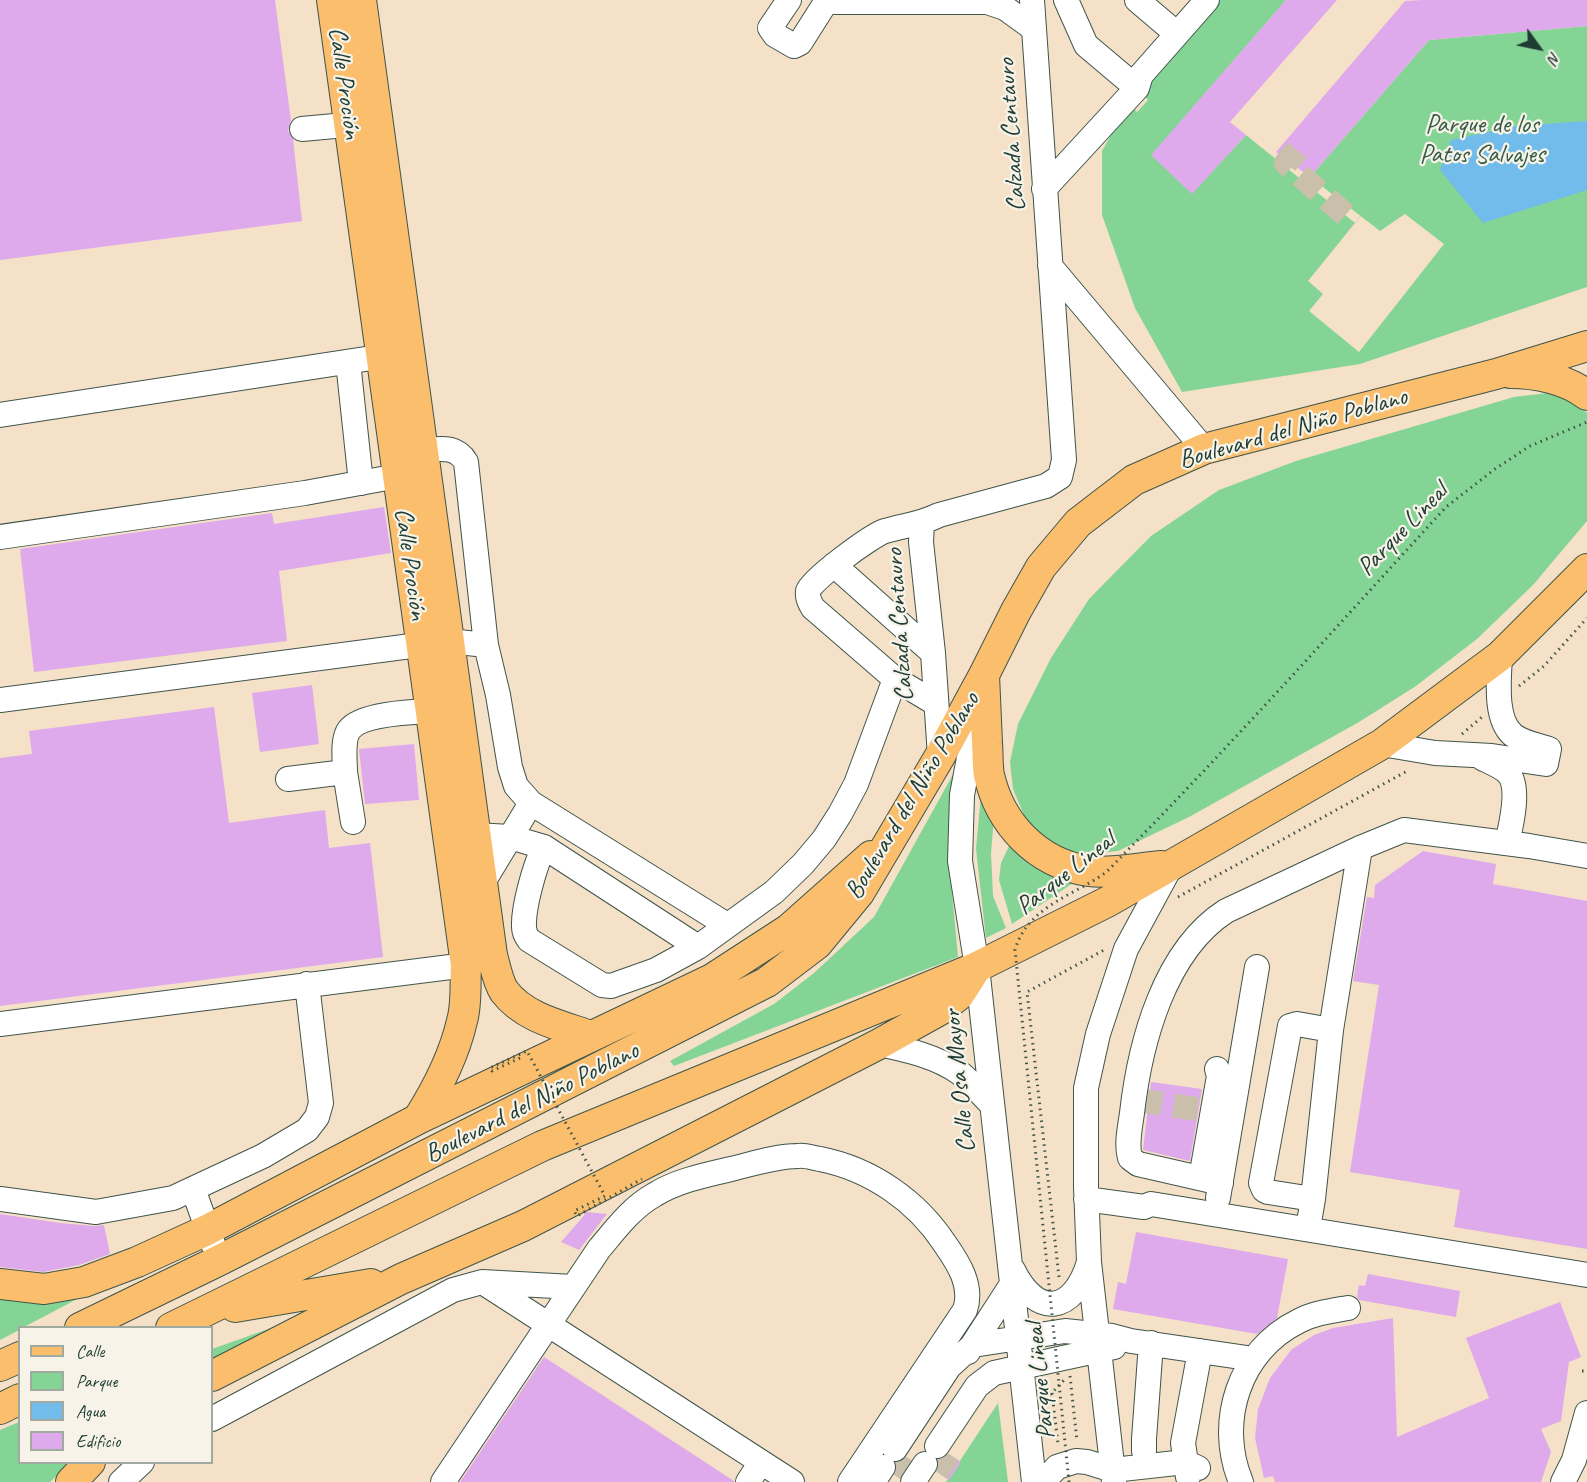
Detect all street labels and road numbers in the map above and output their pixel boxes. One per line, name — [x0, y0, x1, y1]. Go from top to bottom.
street label: Calle Proción — [321, 25, 367, 141]
street label: Calzada Centauro — [991, 57, 1033, 213]
street label: Boulevard del Niño Poblano — [1175, 381, 1411, 477]
street label: Parque Lineal — [1351, 477, 1455, 583]
street label: Calle Proción — [387, 506, 433, 622]
street label: Calzada Centauro — [879, 547, 921, 703]
street label: Boulevard del Niño Poblano — [839, 687, 987, 905]
street label: Parque Lineal — [1010, 826, 1122, 922]
street label: Calle Osa Mayor — [937, 1008, 983, 1154]
street label: Boulevard del Niño Poblano — [420, 1036, 644, 1170]
street label: Parque Lineal — [1019, 1321, 1063, 1441]

